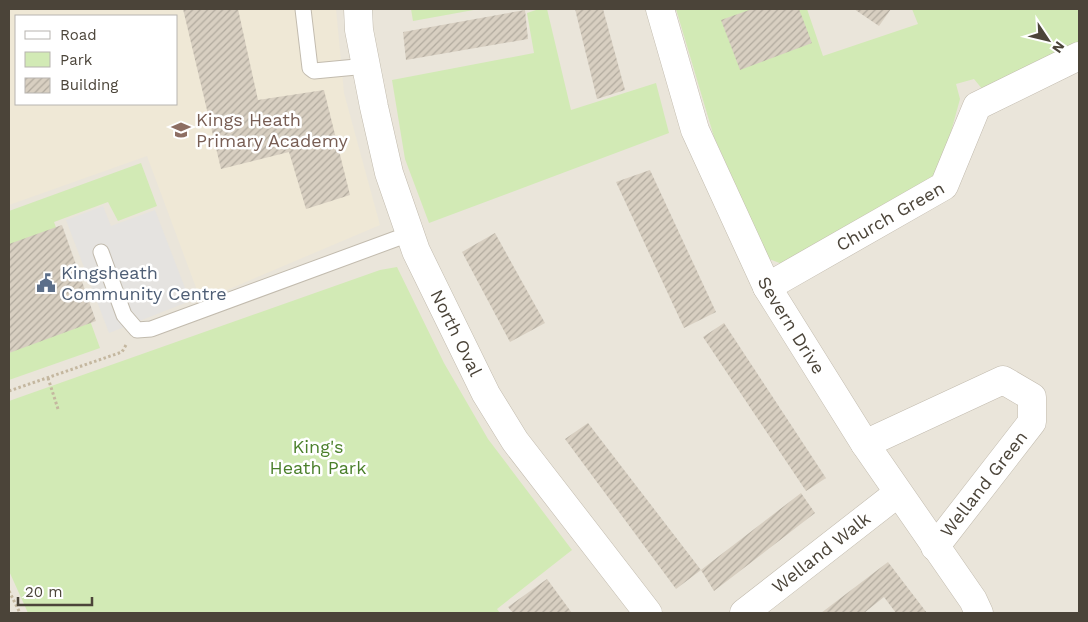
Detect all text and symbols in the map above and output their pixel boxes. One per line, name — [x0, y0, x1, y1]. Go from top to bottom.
legend — [15, 15, 178, 105]
north arrow — [1023, 15, 1073, 65]
text: Road — [60, 26, 97, 44]
text: N — [1049, 39, 1068, 56]
text: Park — [60, 51, 93, 69]
text: Building — [60, 76, 118, 94]
place label: Kings Heath Primary Academy — [196, 109, 349, 151]
school or university icon: Kings Heath Primary Academy — [170, 119, 192, 141]
street label: Church Green — [832, 177, 948, 255]
place label: Kingsheath Community Centre — [61, 262, 227, 304]
public building icon: Kingsheath Community Centre — [35, 272, 57, 294]
street label: Severn Drive — [754, 273, 830, 378]
street label: North Oval — [427, 286, 487, 380]
street label: Welland Green — [936, 426, 1032, 541]
park label: King's Heath Park — [270, 436, 366, 478]
street label: Welland Walk — [768, 508, 874, 597]
scale bar — [18, 574, 91, 606]
text: 20 m — [25, 583, 63, 601]

